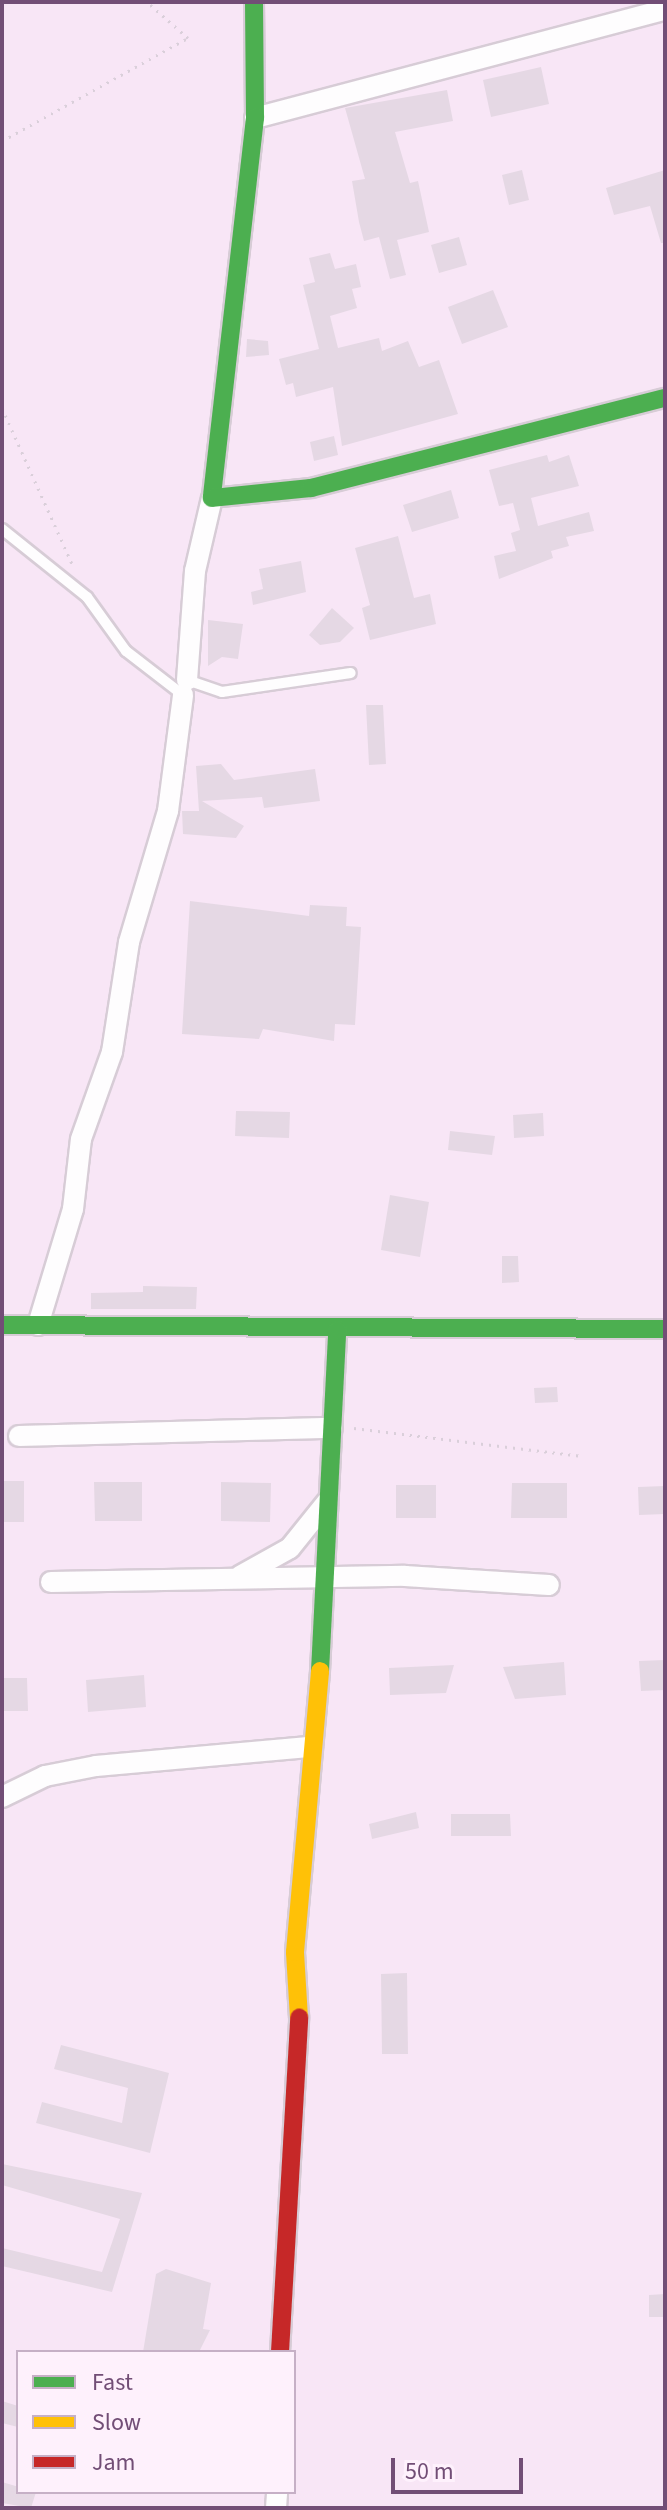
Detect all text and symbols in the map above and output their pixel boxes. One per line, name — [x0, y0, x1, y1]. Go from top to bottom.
legend — [16, 2350, 296, 2494]
text: Fast — [92, 2365, 133, 2400]
text: Slow — [92, 2405, 141, 2440]
scale bar — [395, 2442, 527, 2492]
text: Jam — [92, 2445, 136, 2480]
text: 50 m — [405, 2454, 454, 2489]

